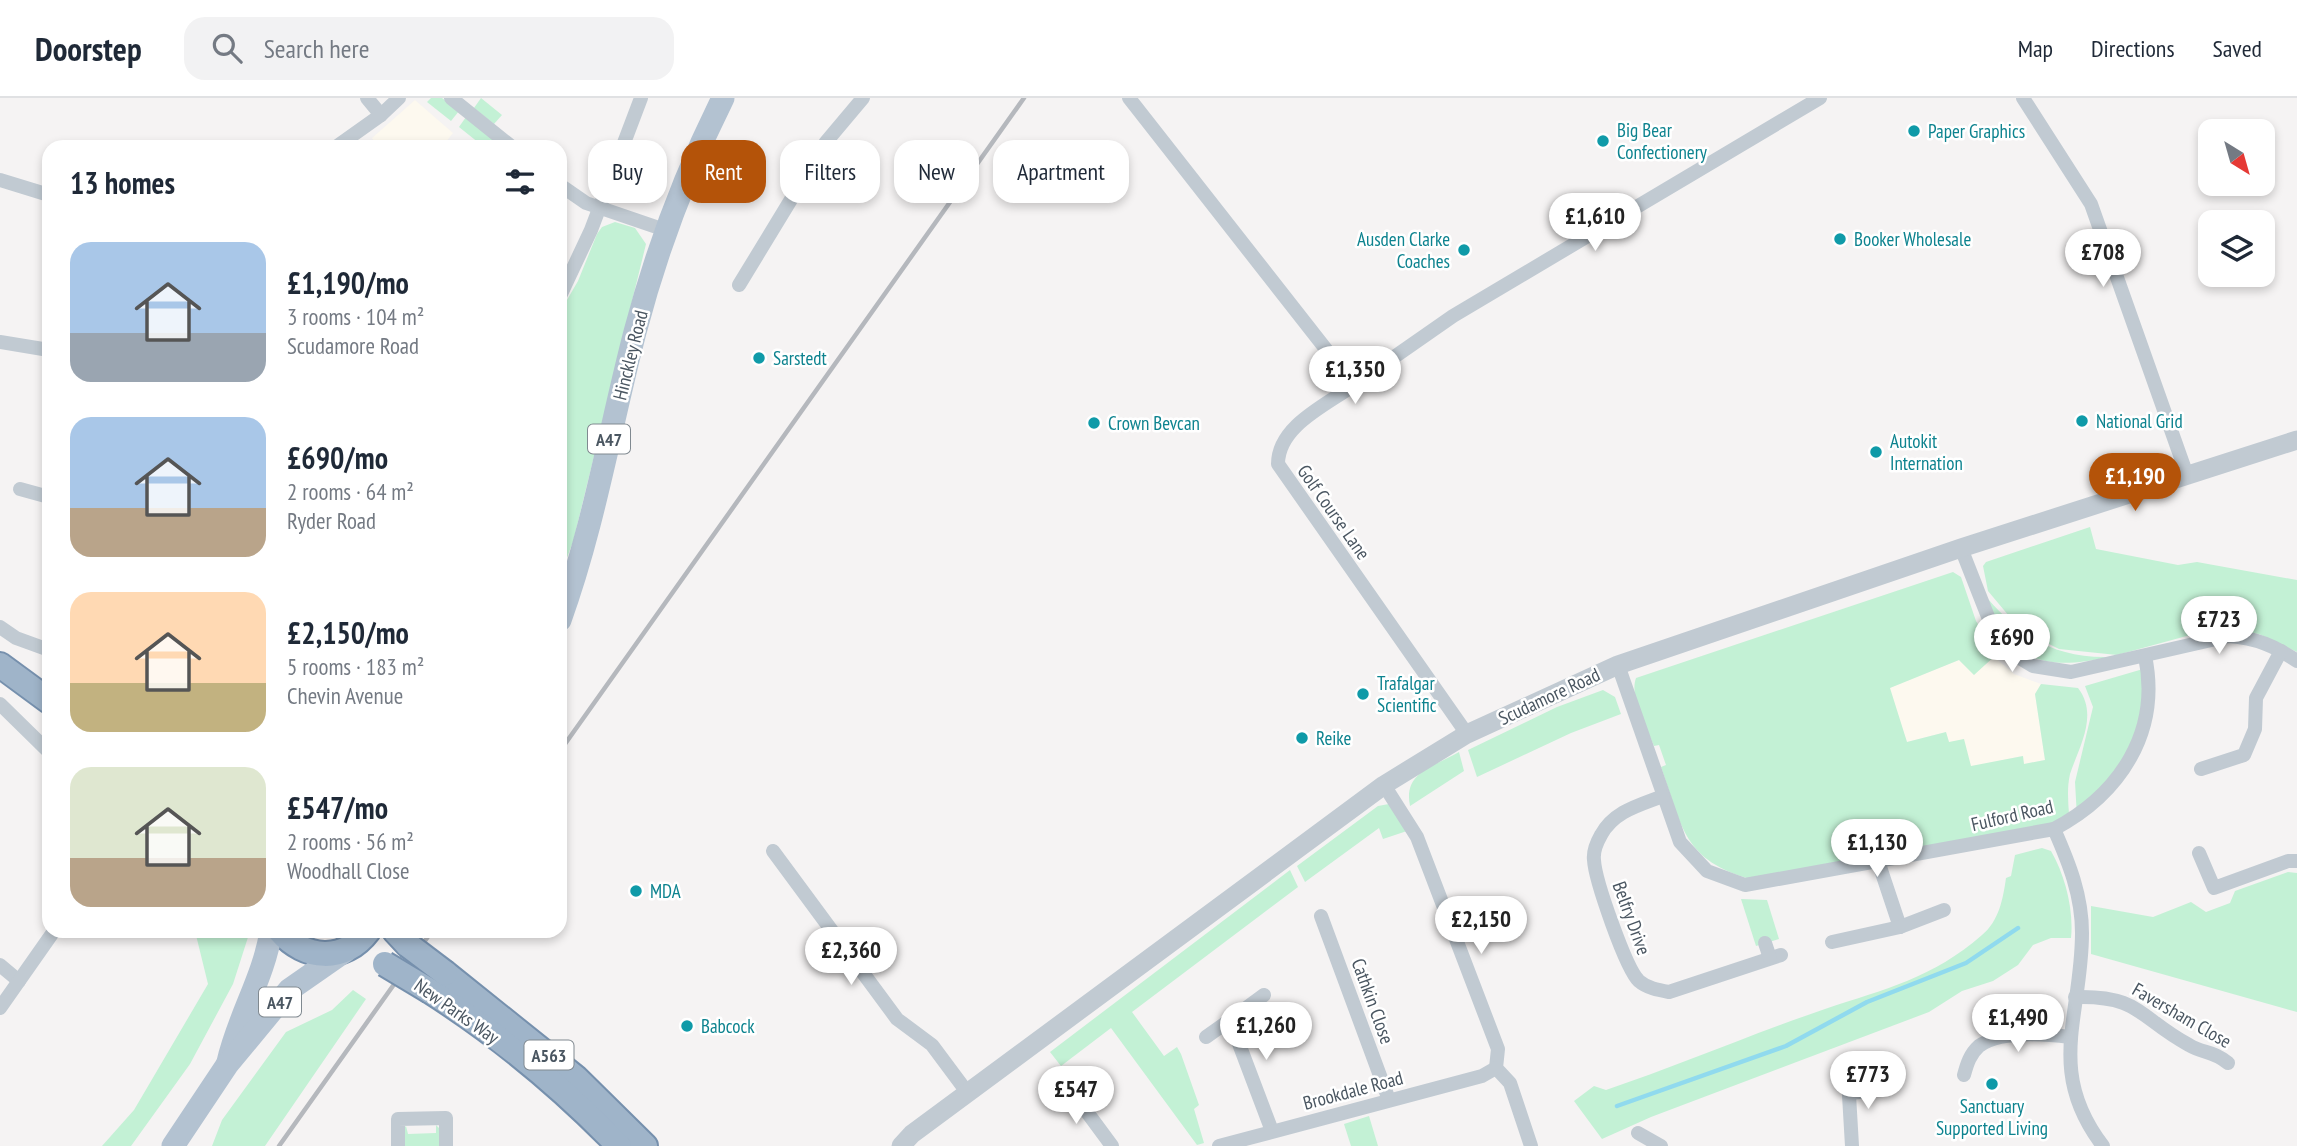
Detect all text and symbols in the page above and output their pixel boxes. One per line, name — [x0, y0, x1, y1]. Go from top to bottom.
search box — [184, 17, 674, 80]
text: Doorstep — [35, 27, 142, 70]
icon: search — [208, 29, 246, 67]
text: Search here — [264, 32, 369, 65]
text: Map — [2018, 33, 2053, 64]
text: Directions — [2091, 33, 2175, 64]
text: Saved — [2213, 33, 2262, 64]
place label: Big Bear Confectionery — [1617, 118, 1708, 164]
place label: Paper Graphics — [1928, 119, 2025, 143]
north arrow — [2198, 119, 2275, 196]
map controls — [2198, 119, 2275, 287]
marker: Paper Graphics — [1906, 123, 1922, 139]
marker: Big Bear Confectionery — [1595, 133, 1611, 149]
chip: Buy — [588, 140, 667, 203]
chip: Rent — [681, 140, 766, 203]
chip: Filters — [780, 140, 880, 203]
chip: New — [894, 140, 979, 203]
chip: Apartment — [993, 140, 1129, 203]
text: 13 homes — [70, 163, 175, 202]
icon: filters — [501, 163, 539, 201]
pin: £1,610 — [1538, 194, 1652, 253]
text: £1,610 — [1565, 201, 1625, 230]
button: layers — [2198, 210, 2275, 287]
place label: Ausden Clarke Coaches — [1357, 227, 1450, 273]
place label: Booker Wholesale — [1854, 227, 1971, 251]
pin: £708 — [2062, 230, 2144, 289]
marker: Booker Wholesale — [1832, 231, 1848, 247]
text: £708 — [2081, 237, 2125, 266]
marker: Ausden Clarke Coaches — [1456, 242, 1472, 258]
text: £1,190/mo — [287, 263, 409, 302]
icon: home — [126, 270, 210, 354]
text: 3 rooms · 104 m² — [287, 302, 424, 331]
street label: Hinckley Road — [607, 308, 653, 402]
text: Scudamore Road — [287, 331, 419, 360]
place label: Sarstedt — [773, 346, 828, 370]
pin: £1,350 — [1298, 346, 1412, 406]
marker: Sarstedt — [751, 350, 767, 366]
text: £1,350 — [1325, 354, 1385, 383]
place label: National Grid — [2096, 409, 2183, 433]
place label: Crown Bevcan — [1108, 411, 1200, 435]
marker: National Grid — [2074, 413, 2090, 429]
marker: Crown Bevcan — [1086, 415, 1102, 431]
road number: A47 — [588, 424, 630, 454]
place label: Autokit Internation — [1890, 429, 1963, 475]
text: £690/mo — [287, 438, 388, 477]
marker: Autokit Internation — [1868, 444, 1884, 460]
icon: home — [126, 445, 210, 529]
pin: £1,190 — [2078, 454, 2192, 513]
street label: Golf Course Lane — [1292, 460, 1376, 564]
text: £1,190 — [2105, 461, 2165, 490]
text: 2 rooms · 64 m² — [287, 477, 414, 506]
text: Ryder Road — [287, 506, 376, 535]
pin: £723 — [2178, 596, 2260, 656]
text: £723 — [2197, 604, 2241, 633]
text: £2,150/mo — [287, 613, 409, 652]
pin: £690 — [1971, 614, 2053, 674]
icon: home — [126, 620, 210, 704]
text: £690 — [1990, 622, 2034, 651]
text: 5 rooms · 183 m² — [287, 652, 424, 681]
street label: Scudamore Road — [1495, 662, 1603, 730]
place label: Trafalgar Scientific — [1377, 671, 1437, 717]
text: Chevin Avenue — [287, 681, 403, 710]
marker: Trafalgar Scientific — [1355, 686, 1371, 702]
place label: Reike — [1316, 726, 1352, 750]
marker: Reike — [1294, 730, 1310, 746]
text: £547/mo — [287, 788, 388, 827]
street label: Fulford Road — [1969, 794, 2055, 836]
icon: home — [126, 795, 210, 879]
pin: £1,130 — [1820, 820, 1934, 879]
text: 2 rooms · 56 m² — [287, 827, 414, 856]
text: £1,130 — [1847, 827, 1907, 856]
text: Woodhall Close — [287, 856, 409, 885]
street label: Belfry Drive — [1608, 878, 1656, 958]
place label: MDA — [650, 879, 681, 903]
marker: MDA — [628, 883, 644, 899]
pin: £2,150 — [1424, 896, 1538, 956]
text: £2,150 — [1451, 904, 1511, 933]
pin: £2,360 — [794, 928, 908, 987]
text: £2,360 — [821, 935, 881, 964]
street label: Cathkin Close — [1346, 955, 1400, 1047]
street label: New Parks Way — [410, 973, 505, 1049]
street label: Faversham Close — [2128, 977, 2236, 1053]
road number: A47 — [259, 988, 301, 1016]
pin: £1,490 — [1961, 995, 2075, 1054]
pin: £1,260 — [1209, 1002, 1323, 1062]
text: £1,490 — [1988, 1002, 2048, 1031]
text: £1,260 — [1236, 1010, 1296, 1039]
place label: Babcock — [701, 1014, 755, 1038]
marker: Babcock — [679, 1018, 695, 1034]
road number: A563 — [524, 1040, 574, 1070]
pin: £773 — [1827, 1052, 1909, 1111]
text: £773 — [1846, 1059, 1890, 1088]
street label: Brookdale Road — [1300, 1065, 1406, 1115]
pin: £547 — [1035, 1066, 1117, 1126]
text: £547 — [1054, 1074, 1098, 1103]
marker: Sanctuary Supported Living — [1984, 1076, 2000, 1092]
place label: Sanctuary Supported Living — [1936, 1094, 2048, 1140]

